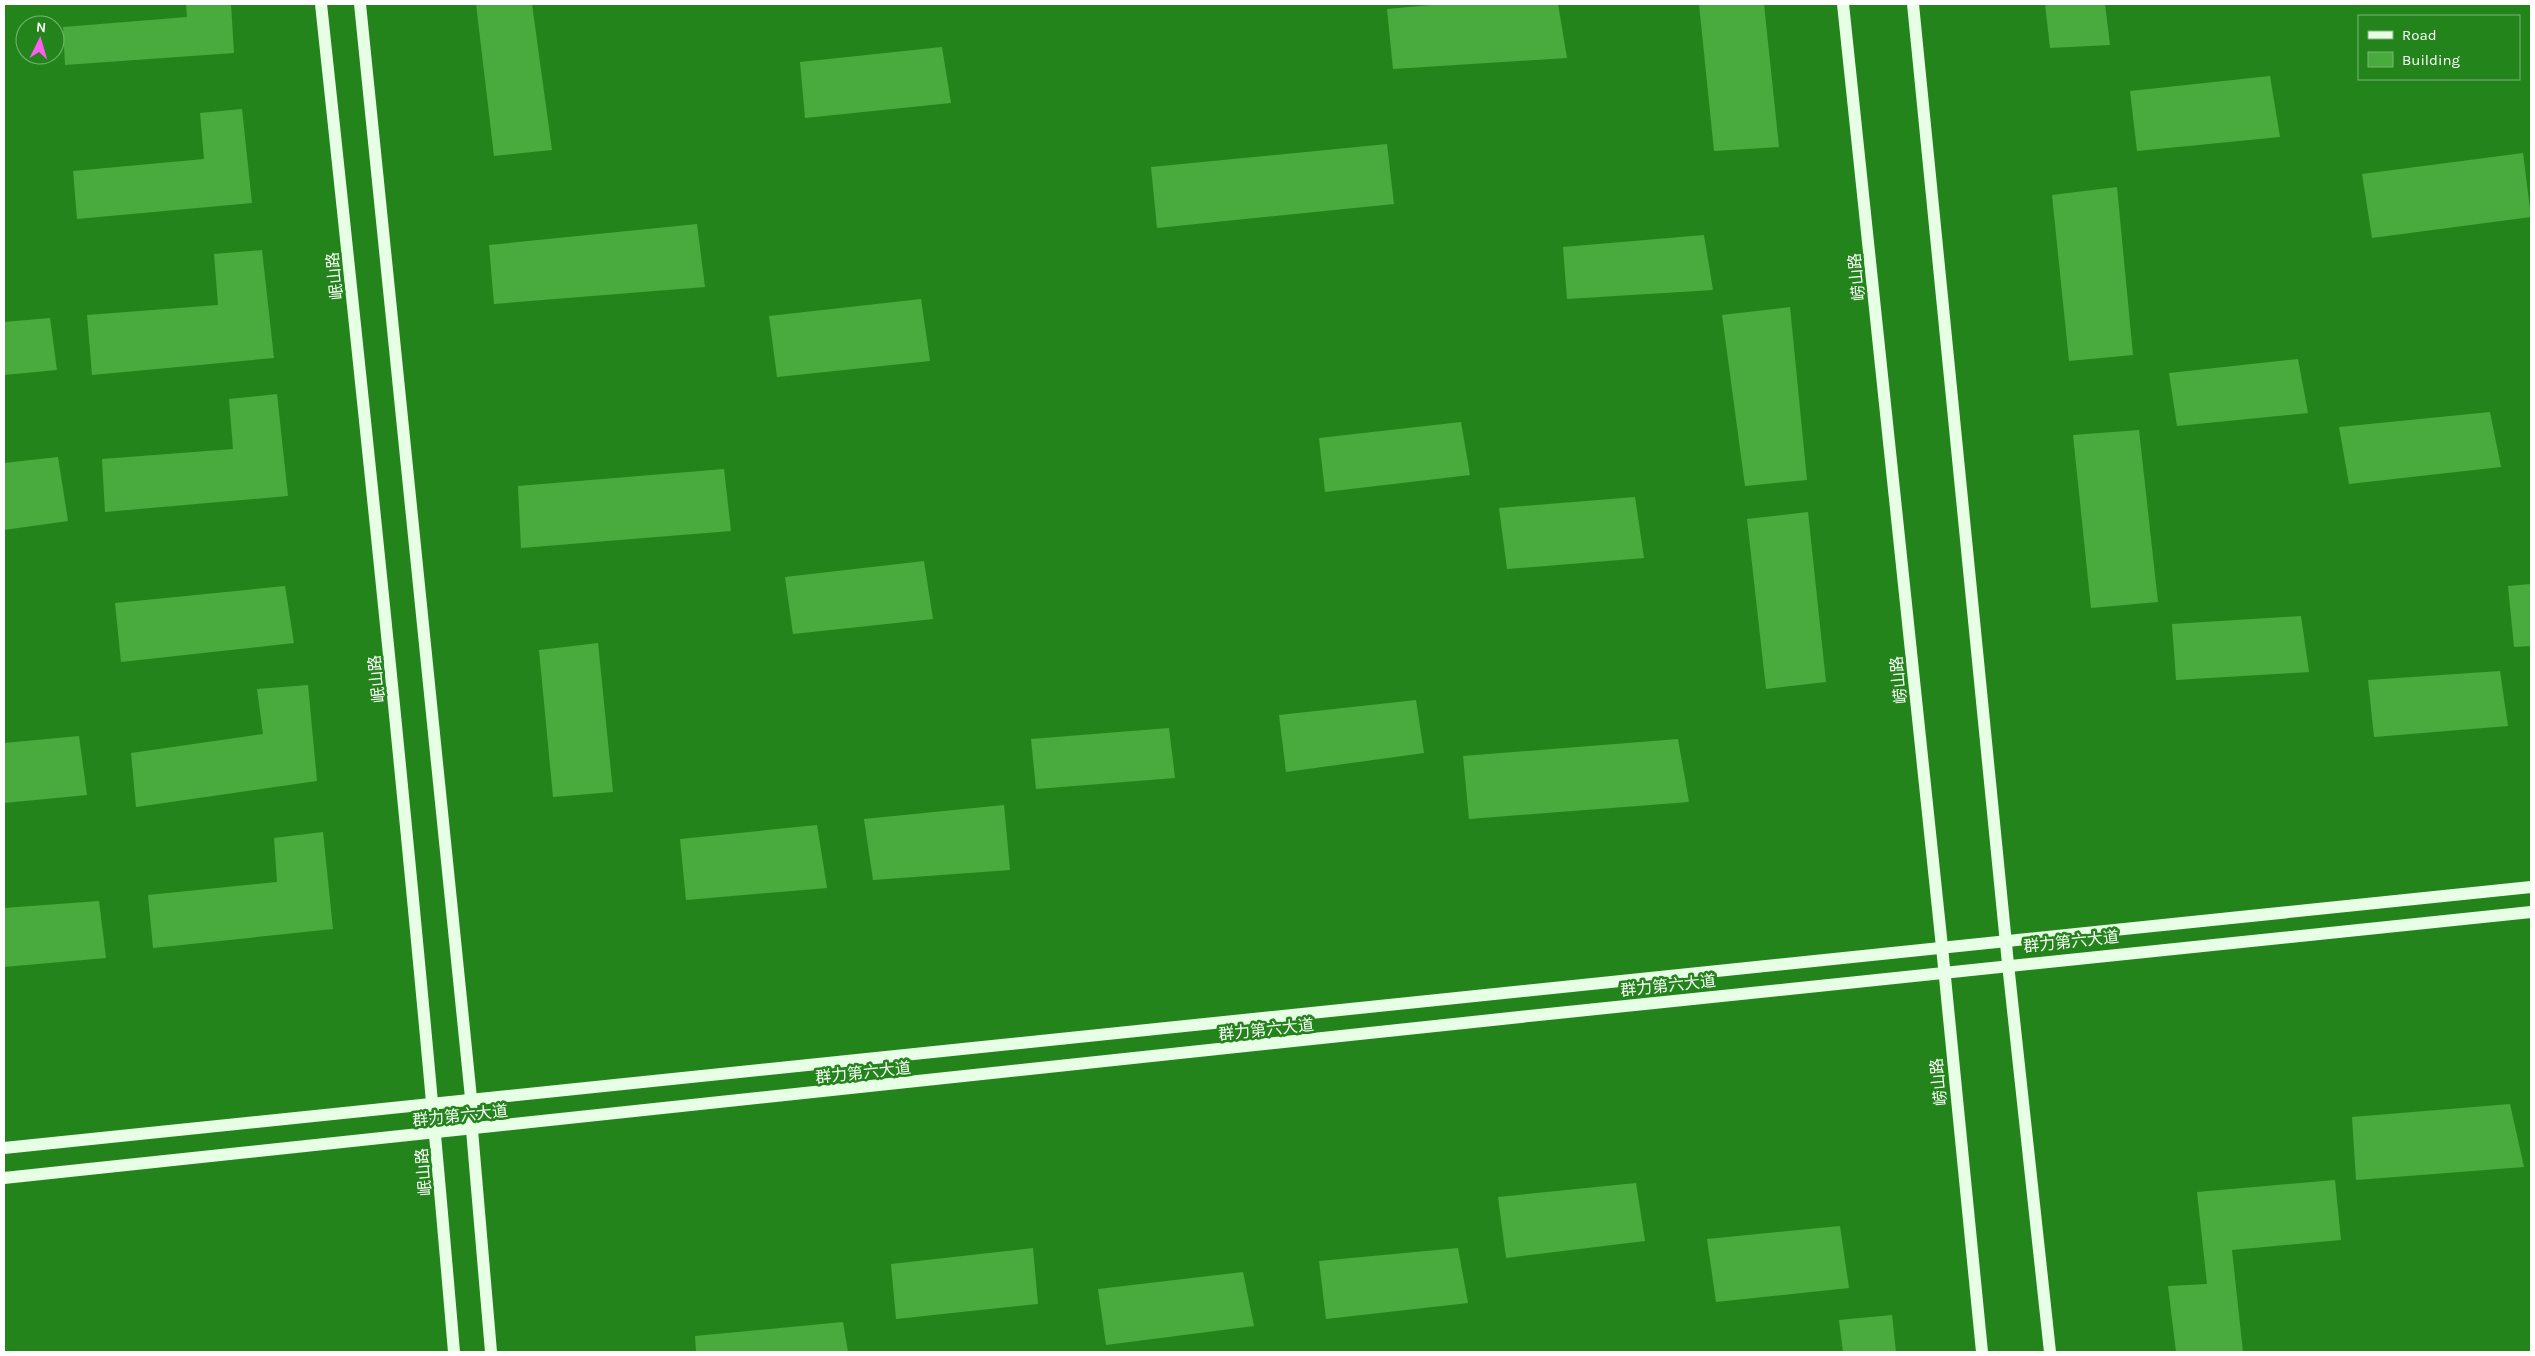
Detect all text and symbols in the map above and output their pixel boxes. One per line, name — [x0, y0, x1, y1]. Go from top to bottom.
north arrow — [15, 15, 65, 65]
legend — [2358, 15, 2520, 80]
text: N — [35, 19, 47, 36]
text: Road — [2402, 26, 2437, 44]
text: Building — [2402, 51, 2460, 69]
street label: 岷山路 — [323, 251, 346, 301]
street label: 崂山路 — [1845, 252, 1868, 302]
street label: 岷山路 — [365, 654, 388, 704]
street label: 崂山路 — [1887, 655, 1910, 705]
street label: 群力第六大道 — [2022, 927, 2120, 956]
street label: 群力第六大道 — [1619, 971, 1717, 1000]
street label: 群力第六大道 — [1217, 1015, 1315, 1044]
street label: 崂山路 — [1927, 1057, 1950, 1107]
street label: 群力第六大道 — [814, 1058, 912, 1087]
street label: 群力第六大道 — [411, 1101, 509, 1130]
street label: 岷山路 — [412, 1147, 435, 1197]

